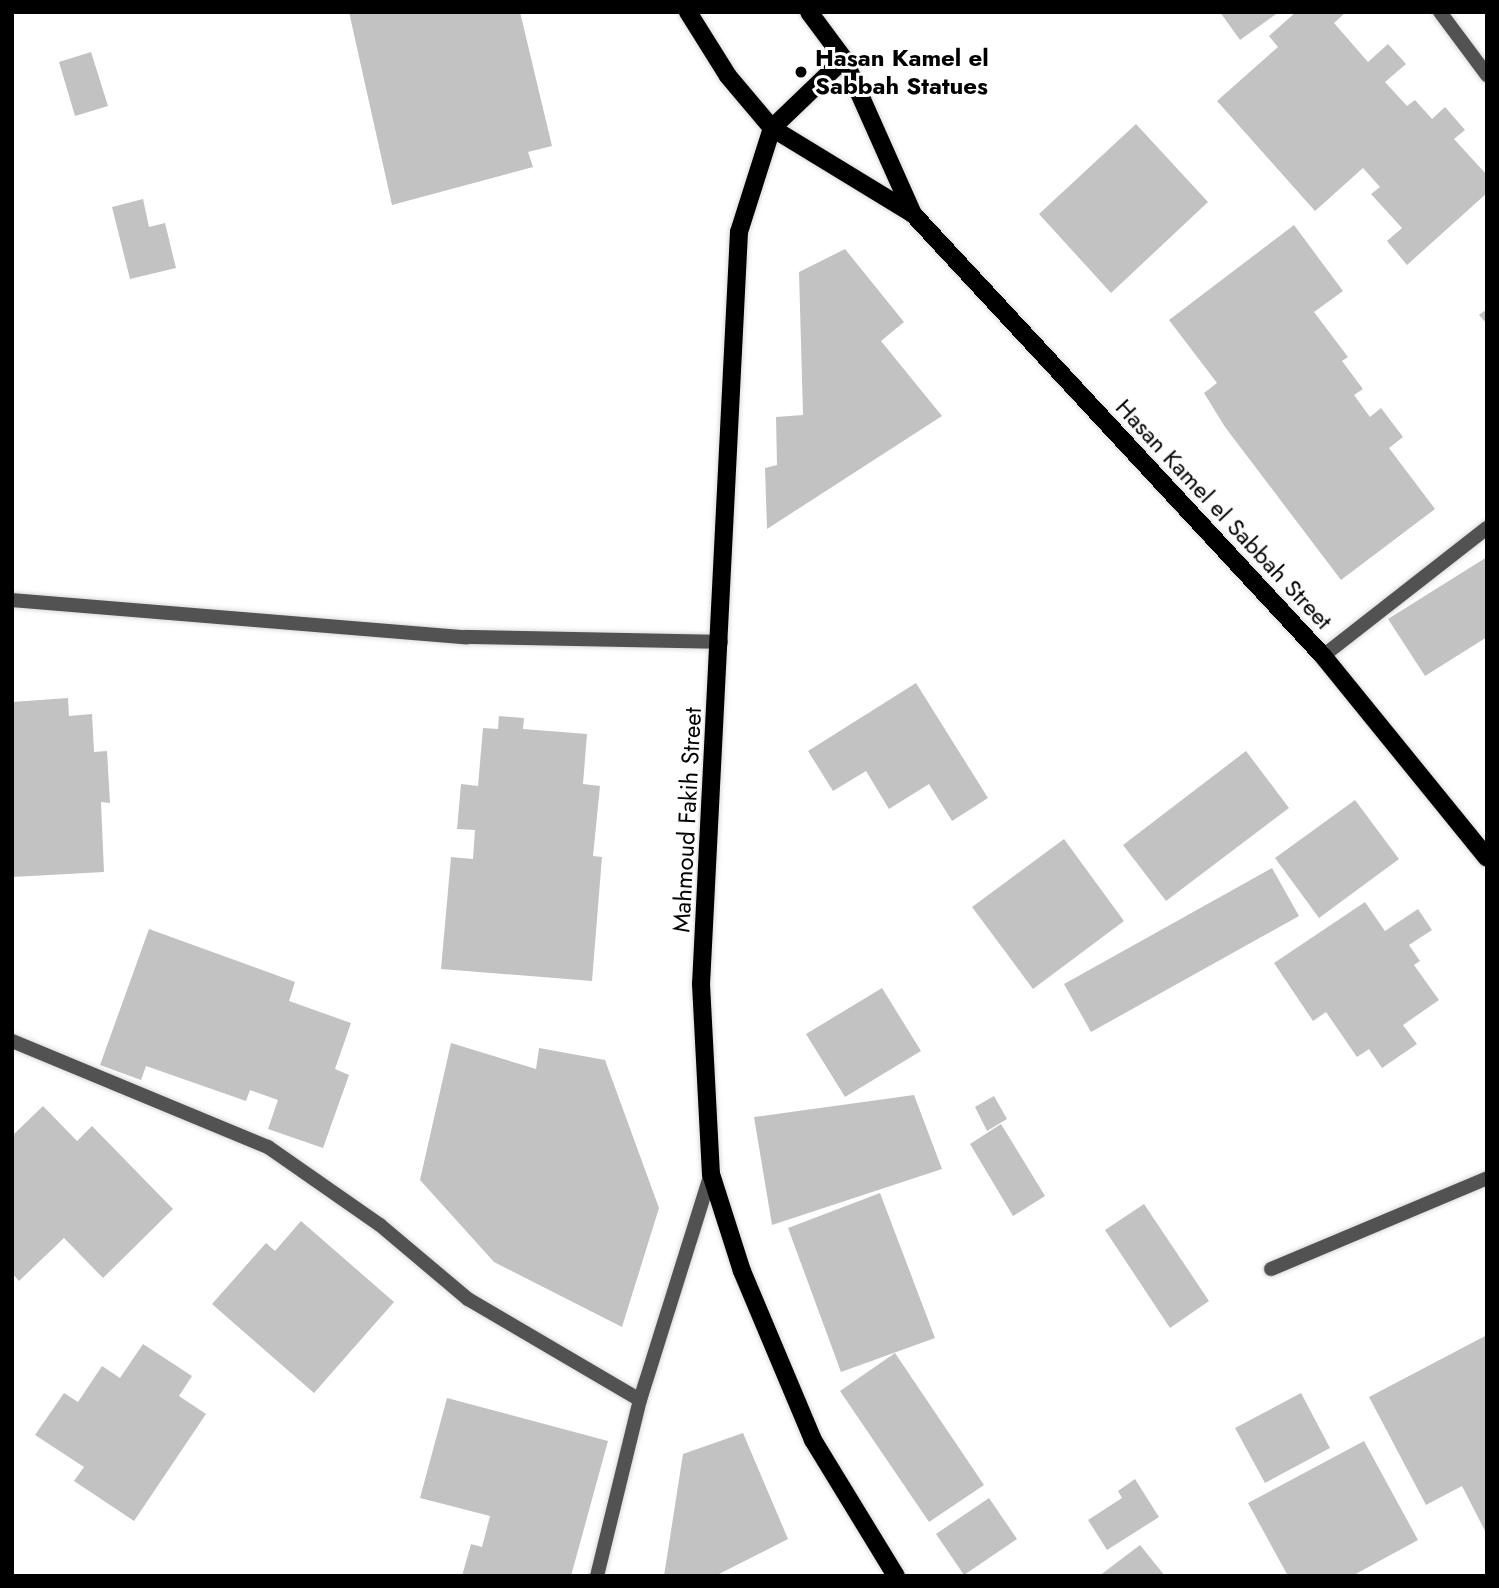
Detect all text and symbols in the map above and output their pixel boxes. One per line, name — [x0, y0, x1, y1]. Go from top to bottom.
place label: Hasan Kamel el Sabbah Statues — [815, 44, 989, 100]
marker: Hasan Kamel el Sabbah Statues — [793, 64, 809, 80]
street label: Hasan Kamel el Sabbah Street — [1110, 393, 1338, 635]
street label: Mahmoud Fakih Street — [667, 707, 707, 933]

